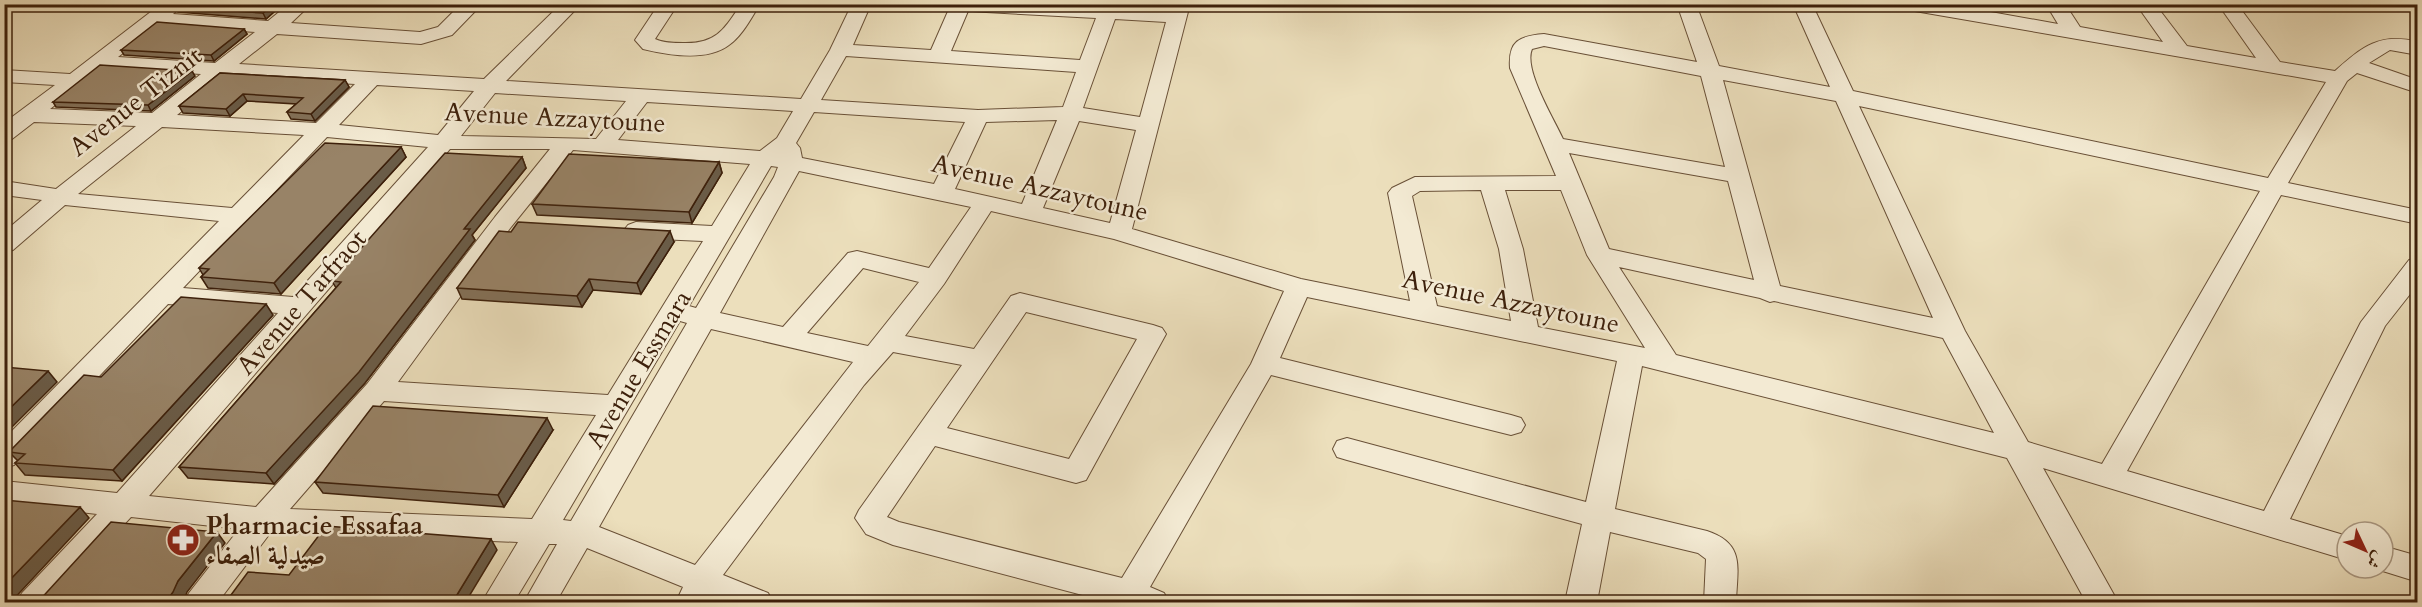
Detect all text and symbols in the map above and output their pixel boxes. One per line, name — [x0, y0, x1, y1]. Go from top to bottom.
street label: Avenue Tiznit — [62, 38, 209, 164]
street label: Avenue Azzaytoune — [444, 94, 666, 141]
street label: Avenue Azzaytoune — [928, 146, 1152, 229]
street label: Avenue Tarfraot — [228, 222, 374, 382]
street label: Avenue Azzaytoune — [1399, 261, 1623, 342]
street label: Avenue Essmara — [577, 284, 699, 455]
place label: Pharmacie Essafaa صيدلية الصفاء — [206, 508, 423, 573]
north arrow — [2335, 520, 2395, 580]
pharmacy icon: Pharmacie Essafaa صيدلية الصفاء — [165, 522, 201, 558]
text: ش — [2362, 546, 2388, 573]

